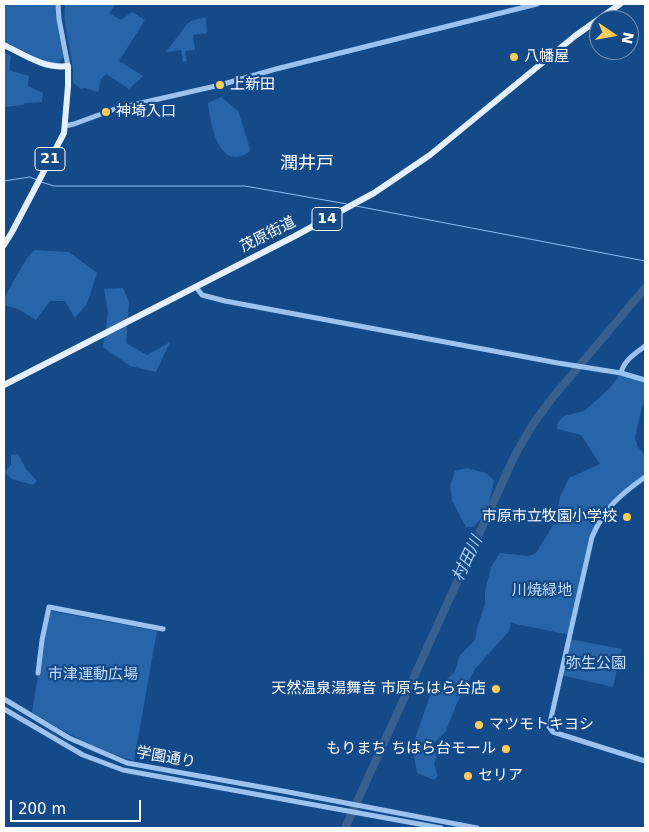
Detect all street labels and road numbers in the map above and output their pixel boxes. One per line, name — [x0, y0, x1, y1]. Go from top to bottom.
road number: 21 — [35, 148, 65, 170]
road number: 14 — [312, 208, 342, 230]
street label: 茂原街道 — [237, 213, 299, 257]
street label: 学園通り — [135, 744, 197, 772]

